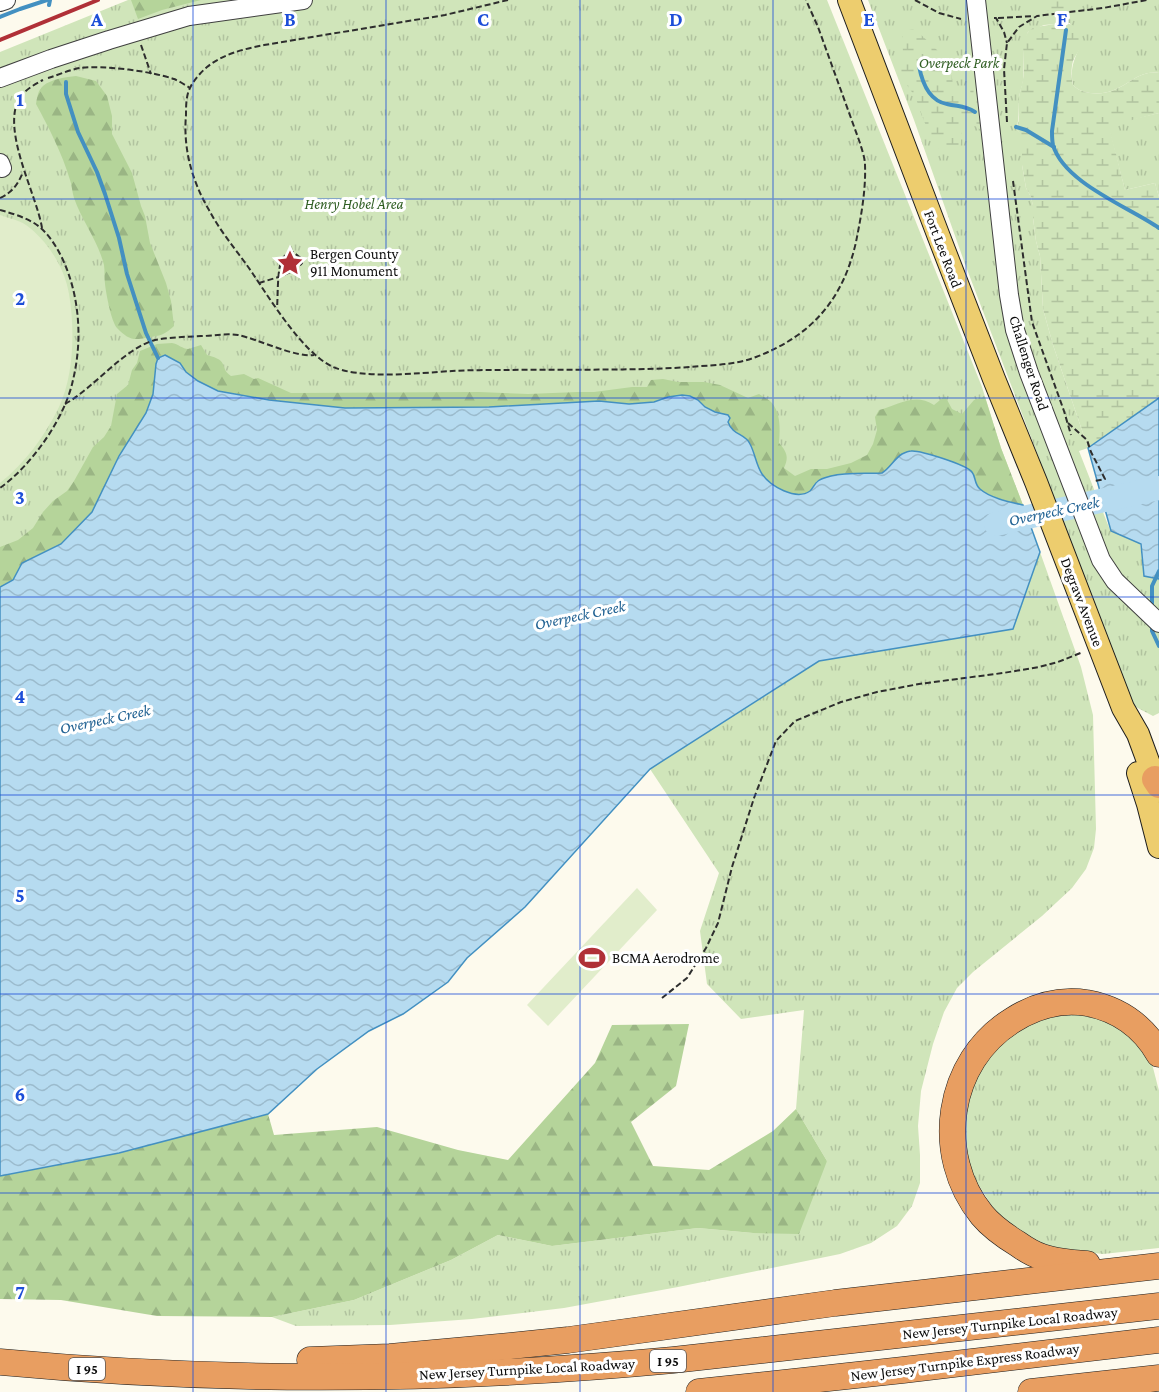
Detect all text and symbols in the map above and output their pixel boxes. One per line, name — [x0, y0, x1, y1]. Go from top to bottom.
text: A — [90, 8, 104, 30]
text: B — [284, 8, 296, 30]
text: C — [477, 8, 489, 30]
text: D — [669, 8, 683, 30]
text: E — [863, 8, 875, 30]
text: F — [1057, 8, 1068, 30]
park label: Overpeck Park — [919, 55, 1001, 72]
text: 1 — [16, 88, 24, 110]
park label: Henry Hobel Area — [305, 196, 403, 213]
street label: Fort Lee Road — [921, 208, 965, 290]
place label: Bergen County 911 Monument — [310, 246, 399, 279]
place icon: Bergen County 911 Monument — [275, 248, 305, 278]
text: 2 — [15, 287, 25, 309]
street label: Challenger Road — [1005, 314, 1052, 413]
text: 3 — [15, 486, 25, 508]
water label: Overpeck Creek — [1007, 493, 1102, 530]
street label: Degraw Avenue — [1057, 555, 1106, 649]
water label: Overpeck Creek — [533, 597, 628, 634]
text: 4 — [15, 685, 26, 707]
water label: Overpeck Creek — [58, 701, 153, 738]
text: 5 — [15, 884, 25, 906]
sports icon: BCMA Aerodrome — [577, 943, 607, 973]
place label: BCMA Aerodrome — [612, 950, 720, 966]
text: 6 — [15, 1083, 25, 1105]
text: 7 — [15, 1281, 25, 1303]
street label: New Jersey Turnpike Local Roadway — [902, 1304, 1119, 1343]
street label: New Jersey Turnpike Express Roadway — [850, 1340, 1081, 1385]
road number: I 95 — [650, 1350, 686, 1372]
street label: New Jersey Turnpike Local Roadway — [419, 1355, 636, 1384]
road number: I 95 — [69, 1358, 105, 1380]

